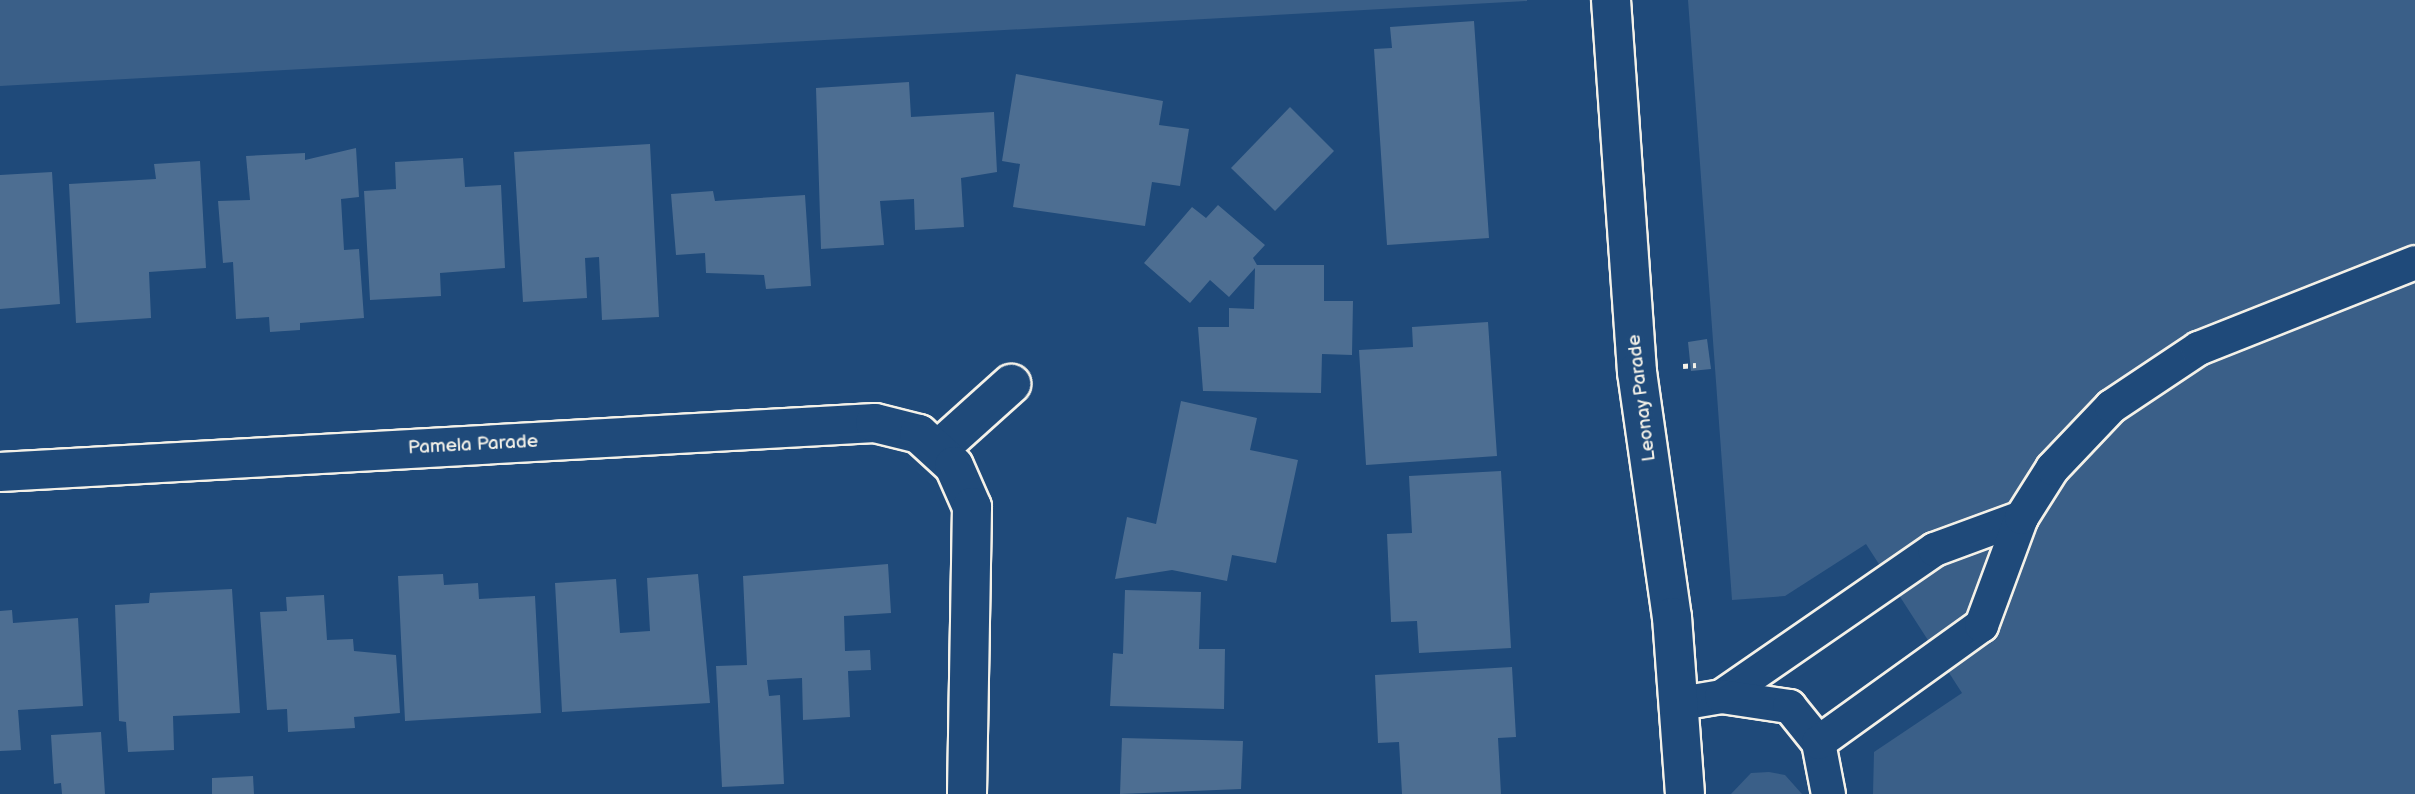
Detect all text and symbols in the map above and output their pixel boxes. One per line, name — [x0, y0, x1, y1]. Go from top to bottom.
street label: Leonay Parade — [1623, 333, 1661, 463]
street label: Pamela Parade — [407, 430, 539, 460]

